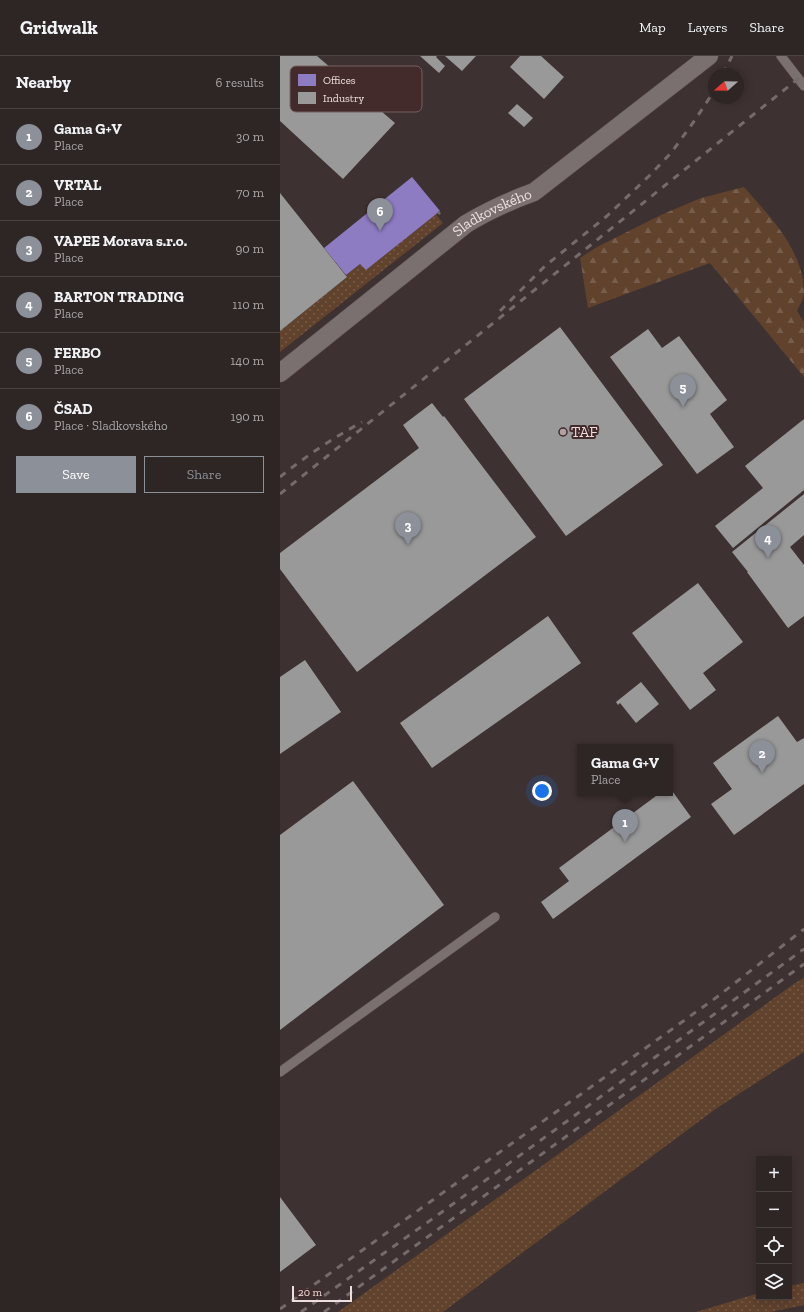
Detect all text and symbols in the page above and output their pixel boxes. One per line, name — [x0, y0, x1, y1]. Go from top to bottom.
text: Gridwalk — [20, 16, 98, 39]
text: Map — [639, 19, 666, 36]
text: Layers — [688, 19, 727, 36]
text: Share — [749, 19, 784, 36]
legend — [290, 66, 422, 112]
north arrow — [708, 68, 744, 104]
text: Nearby — [16, 72, 71, 92]
text: Offices — [323, 74, 356, 87]
text: 6 results — [216, 75, 264, 90]
text: Industry — [323, 92, 365, 105]
text: Gama G+V — [54, 120, 122, 138]
text: 1 — [26, 129, 32, 144]
text: 30 m — [236, 129, 264, 144]
text: Place — [54, 138, 83, 153]
text: VRTAL — [54, 176, 101, 194]
text: 2 — [26, 185, 32, 200]
text: 70 m — [236, 185, 264, 200]
street label: Sladkovského — [449, 185, 534, 240]
text: Place — [54, 194, 83, 209]
pin: 6 — [367, 198, 393, 231]
text: VAPEE Morava s.r.o. — [54, 232, 187, 250]
text: 3 — [26, 241, 32, 256]
text: 90 m — [235, 241, 264, 256]
text: Place — [54, 250, 83, 265]
text: BARTON TRADING — [54, 288, 184, 306]
text: 4 — [25, 297, 33, 312]
text: 110 m — [232, 297, 264, 312]
text: Place — [54, 306, 83, 321]
text: FERBO — [54, 344, 101, 362]
text: 5 — [26, 353, 32, 368]
text: 140 m — [230, 353, 264, 368]
text: Place — [54, 362, 83, 377]
pin: 5 — [670, 374, 696, 407]
text: ČSAD — [54, 400, 92, 418]
text: 6 — [26, 409, 32, 424]
text: 190 m — [230, 409, 264, 424]
text: Place · Sladkovského — [54, 418, 168, 433]
place label: TAF — [571, 423, 598, 441]
marker: TAF — [558, 427, 568, 437]
button: Save — [16, 456, 136, 493]
button: Share — [144, 456, 264, 493]
pin: 3 — [395, 512, 421, 545]
pin: 4 — [755, 525, 781, 558]
pin: 2 — [749, 740, 775, 773]
popup — [577, 744, 673, 796]
text: Gama G+V — [591, 754, 659, 772]
text: Place — [591, 772, 620, 787]
your location — [532, 781, 552, 801]
pin: 1 — [612, 809, 638, 842]
map controls — [756, 1156, 792, 1300]
button: + — [756, 1156, 792, 1192]
button: − — [756, 1192, 792, 1228]
button: locate — [756, 1228, 792, 1264]
button: layers — [756, 1264, 792, 1300]
scale bar — [292, 1284, 352, 1303]
text: 20 m — [298, 1286, 322, 1299]

